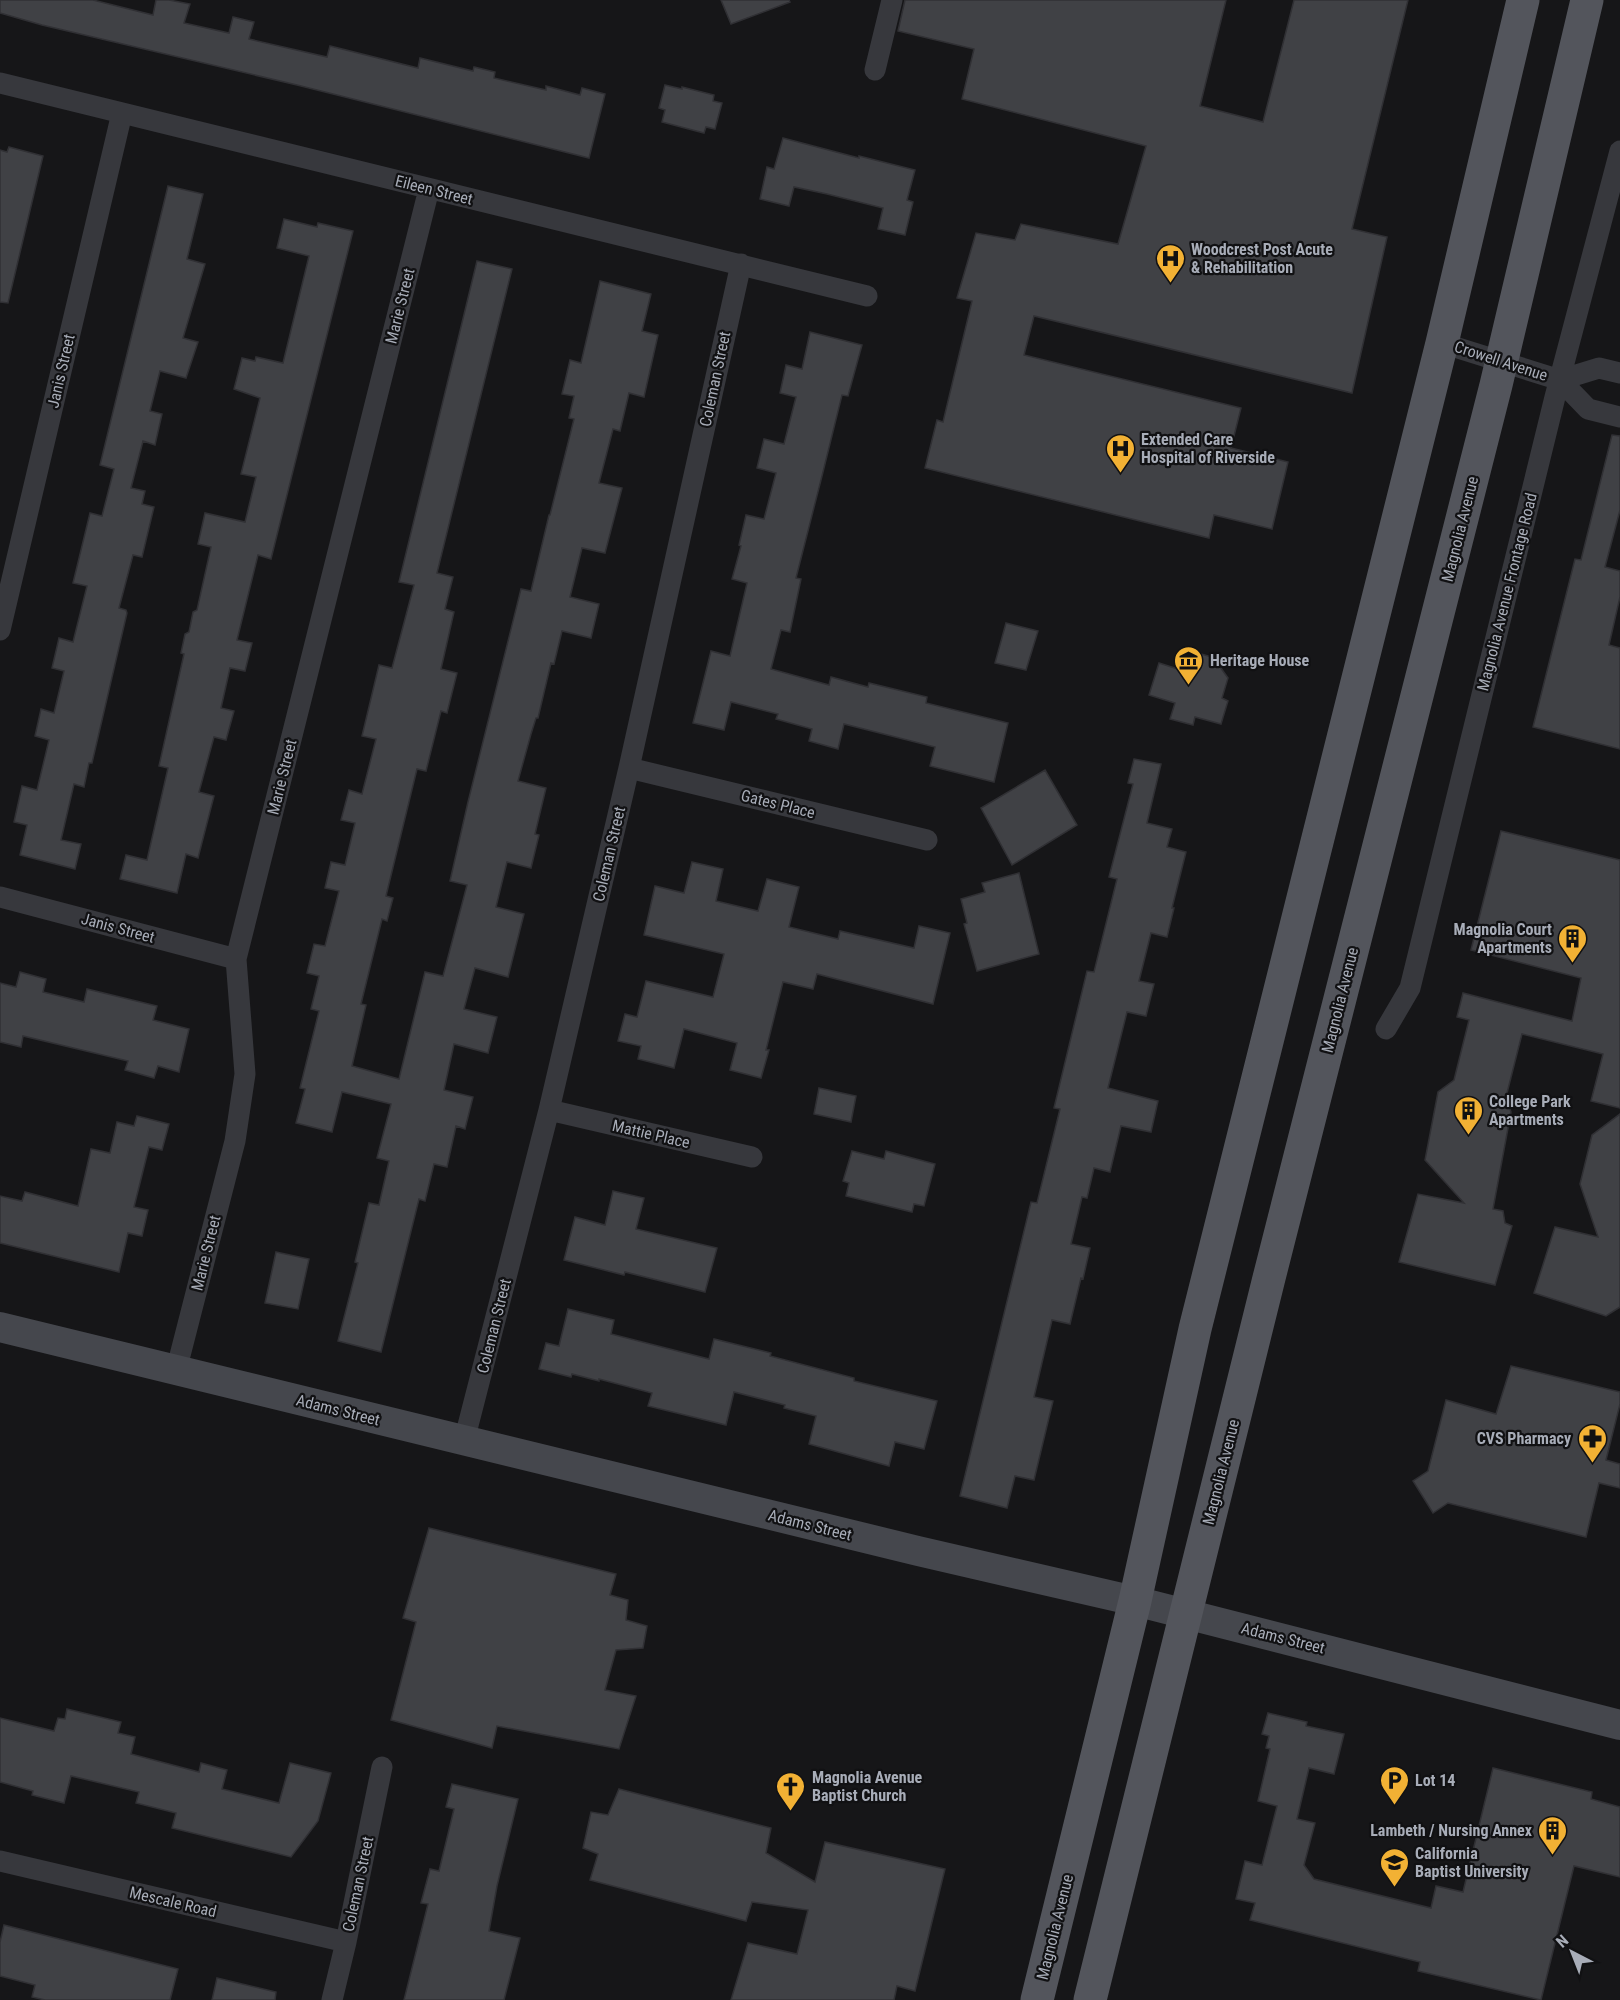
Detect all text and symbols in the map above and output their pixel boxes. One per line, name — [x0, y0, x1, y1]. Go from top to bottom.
street label: Eileen Street — [393, 171, 475, 209]
place label: Woodcrest Post Acute & Rehabilitation — [1191, 240, 1333, 277]
hospital icon: Woodcrest Post Acute & Rehabilitation — [1154, 242, 1186, 284]
street label: Marie Street — [381, 266, 419, 346]
street label: Coleman Street — [696, 329, 734, 428]
street label: Janis Street — [43, 332, 79, 410]
street label: Crowell Avenue — [1452, 337, 1550, 385]
place label: Extended Care Hospital of Riverside — [1141, 430, 1275, 467]
hospital icon: Extended Care Hospital of Riverside — [1104, 432, 1136, 474]
street label: Magnolia Avenue — [1438, 474, 1482, 584]
street label: Magnolia Avenue Frontage Road — [1473, 491, 1541, 693]
museum icon: Heritage House — [1173, 644, 1205, 686]
place label: Heritage House — [1210, 651, 1310, 670]
street label: Marie Street — [263, 737, 301, 817]
street label: Gates Place — [739, 786, 817, 822]
street label: Coleman Street — [589, 804, 629, 903]
street label: Janis Street — [79, 909, 157, 947]
place label: Magnolia Court Apartments — [1454, 920, 1552, 957]
building icon: Magnolia Court Apartments — [1557, 922, 1589, 964]
street label: Magnolia Avenue — [1318, 945, 1362, 1055]
place label: College Park Apartments — [1489, 1092, 1571, 1129]
building icon: College Park Apartments — [1452, 1094, 1484, 1136]
street label: Mattie Place — [610, 1116, 692, 1152]
street label: Marie Street — [187, 1213, 225, 1293]
street label: Coleman Street — [473, 1276, 515, 1375]
street label: Adams Street — [294, 1390, 382, 1430]
street label: Magnolia Avenue — [1199, 1417, 1243, 1527]
pharmacy icon: CVS Pharmacy — [1576, 1422, 1608, 1464]
place label: CVS Pharmacy — [1477, 1429, 1571, 1448]
street label: Adams Street — [766, 1505, 854, 1545]
street label: Adams Street — [1239, 1618, 1327, 1658]
parking icon: Lot 14 — [1378, 1764, 1410, 1806]
place label: Magnolia Avenue Baptist Church — [812, 1768, 922, 1805]
church icon: Magnolia Avenue Baptist Church — [775, 1770, 807, 1812]
place label: Lot 14 — [1415, 1771, 1455, 1790]
building icon: Lambeth / Nursing Annex — [1537, 1814, 1569, 1856]
place label: Lambeth / Nursing Annex — [1370, 1821, 1533, 1840]
street label: Coleman Street — [339, 1834, 377, 1933]
place label: California Baptist University — [1415, 1844, 1529, 1881]
school or university icon: California Baptist University — [1378, 1846, 1410, 1888]
street label: Magnolia Avenue — [1033, 1872, 1077, 1982]
street label: Mescale Road — [128, 1883, 218, 1921]
north arrow — [1542, 1922, 1602, 1982]
text: N — [1552, 1931, 1572, 1952]

